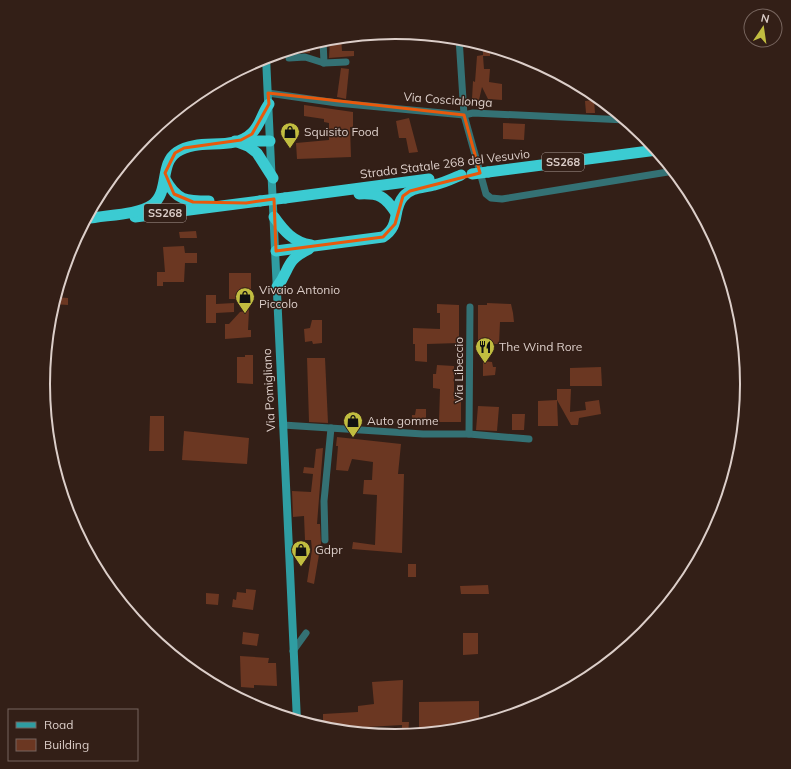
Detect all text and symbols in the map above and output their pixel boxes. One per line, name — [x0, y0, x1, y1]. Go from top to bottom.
north arrow — [743, 8, 783, 48]
text: N — [760, 11, 771, 26]
street label: Via Coscialonga — [403, 89, 493, 110]
shop icon: Squisito Food — [279, 121, 301, 149]
place label: Squisito Food — [304, 124, 379, 139]
street label: Strada Statale 268 del Vesuvio — [359, 146, 531, 181]
road number: SS268 — [542, 153, 584, 171]
road number: SS268 — [144, 204, 186, 222]
place label: Vivaio Antonio Piccolo — [259, 282, 340, 311]
shop icon: Vivaio Antonio Piccolo — [234, 286, 256, 314]
restaurant icon: The Wind Rore — [474, 336, 496, 364]
street label: Via Libeccio — [451, 337, 466, 403]
place label: The Wind Rore — [499, 339, 582, 354]
street label: Via Pomigliano — [259, 348, 278, 432]
shop icon: Auto gomme — [342, 410, 364, 438]
place label: Auto gomme — [367, 413, 439, 428]
shop icon: Gdpr — [290, 539, 312, 567]
place label: Gdpr — [315, 542, 343, 557]
legend — [8, 709, 138, 761]
text: Road — [44, 717, 73, 732]
text: Building — [44, 737, 89, 752]

